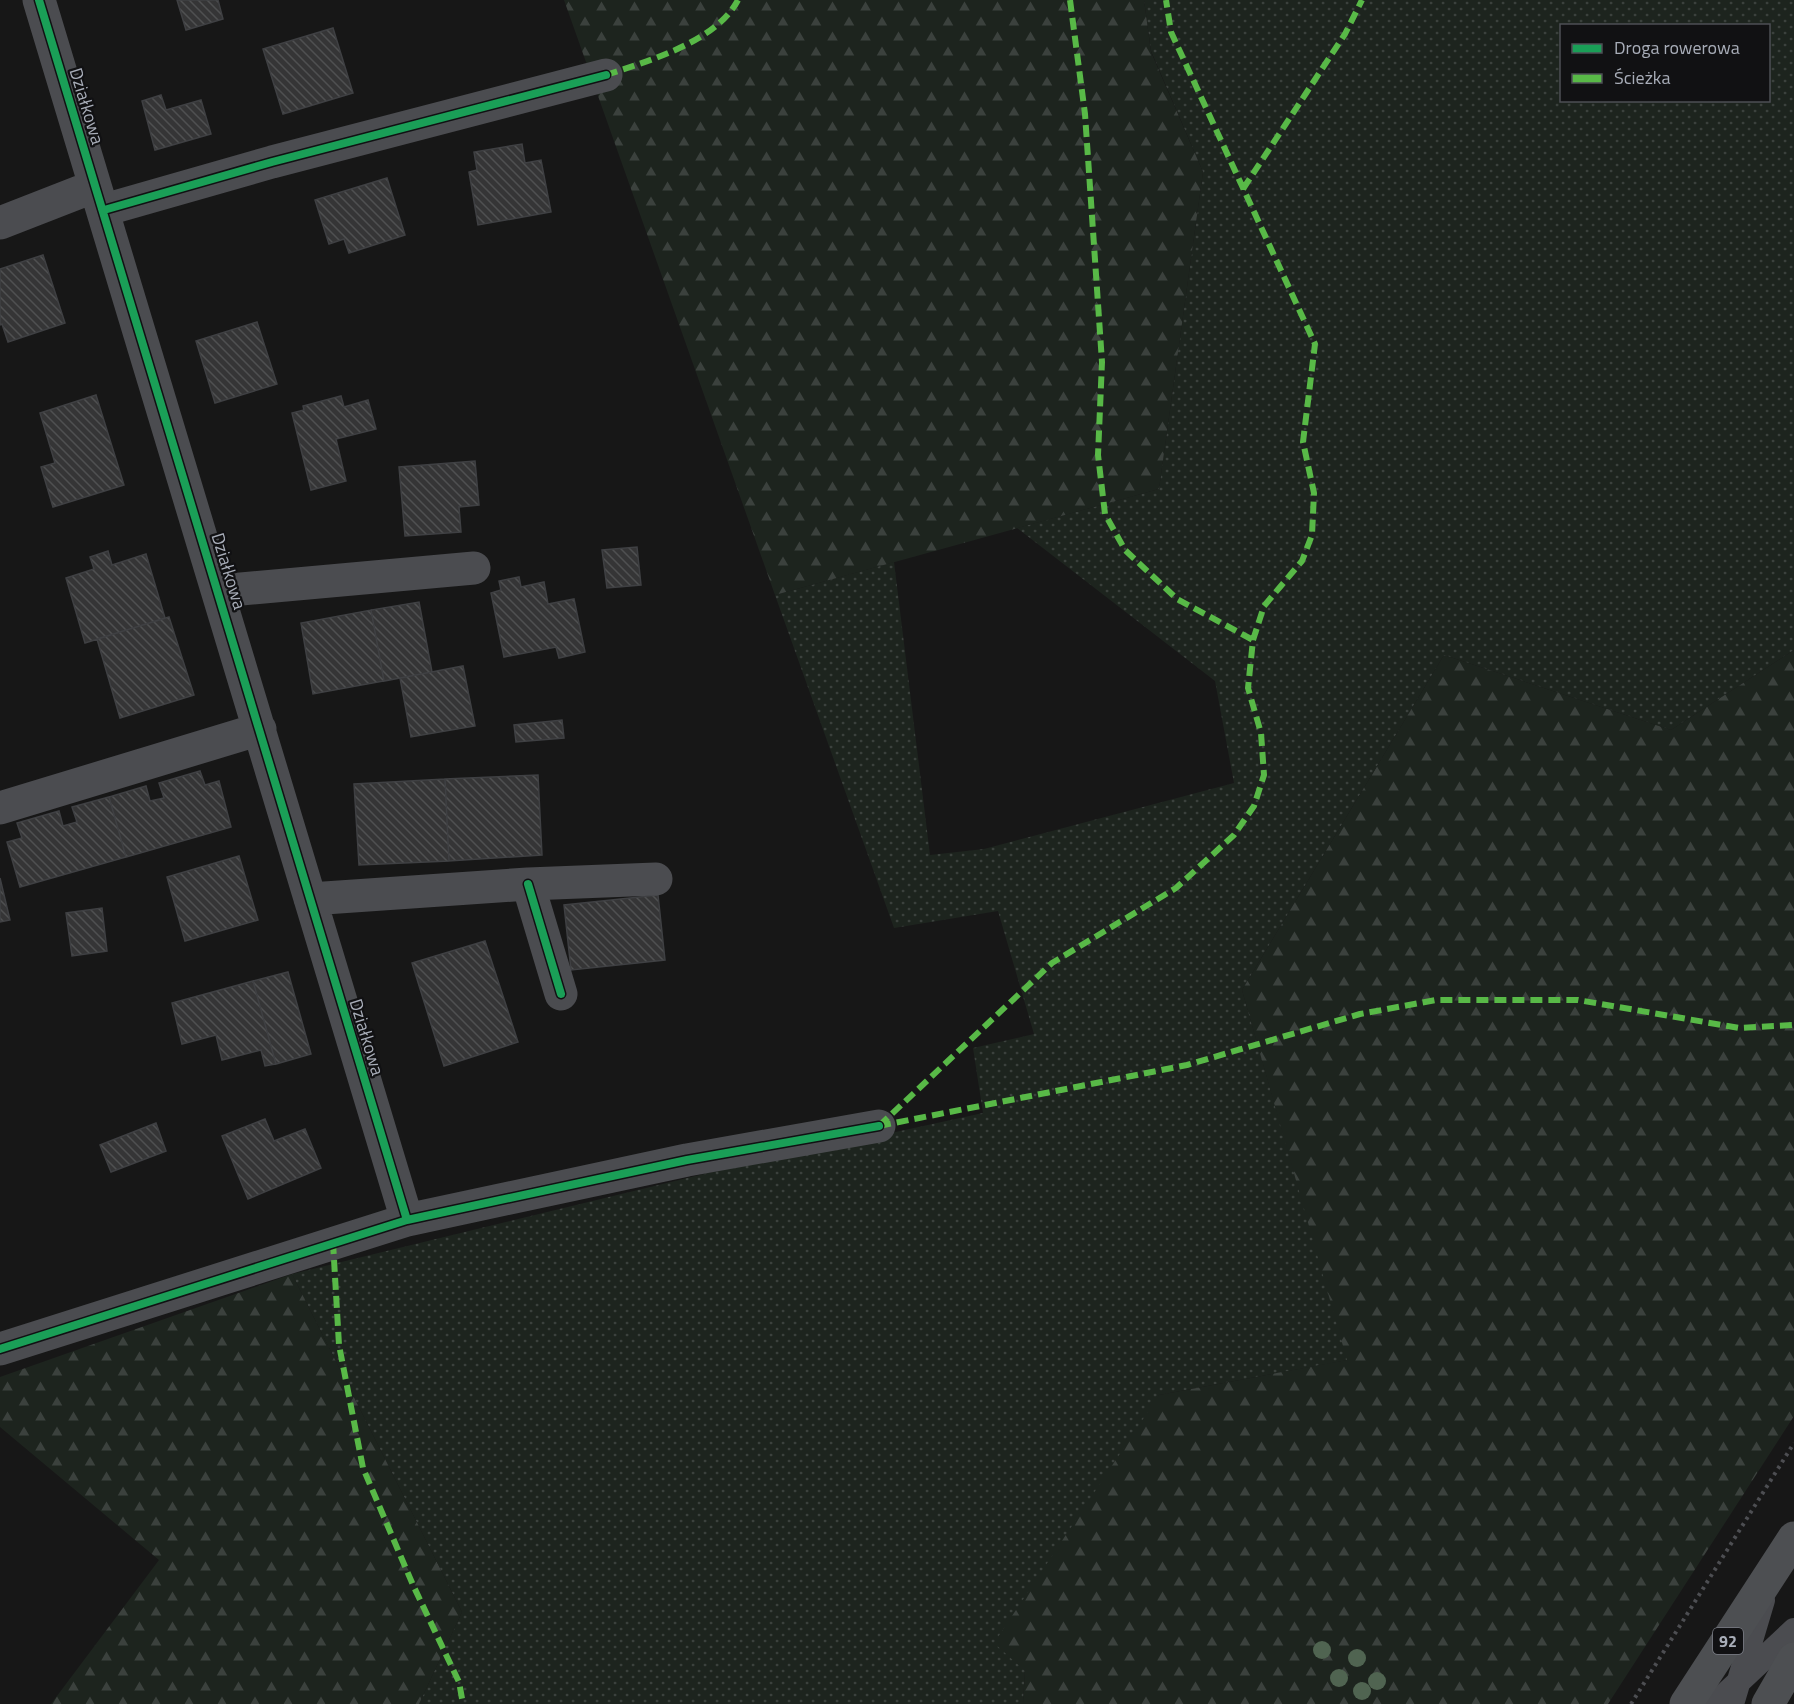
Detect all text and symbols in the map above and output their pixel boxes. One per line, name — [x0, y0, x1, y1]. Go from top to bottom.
legend — [1560, 24, 1770, 102]
text: Droga rowerowa — [1614, 34, 1740, 61]
street label: Działkowa — [63, 64, 111, 148]
text: Ścieżka — [1614, 64, 1670, 91]
street label: Działkowa — [205, 529, 253, 613]
street label: Działkowa — [343, 995, 391, 1079]
road number: 92 — [1713, 1628, 1743, 1654]

